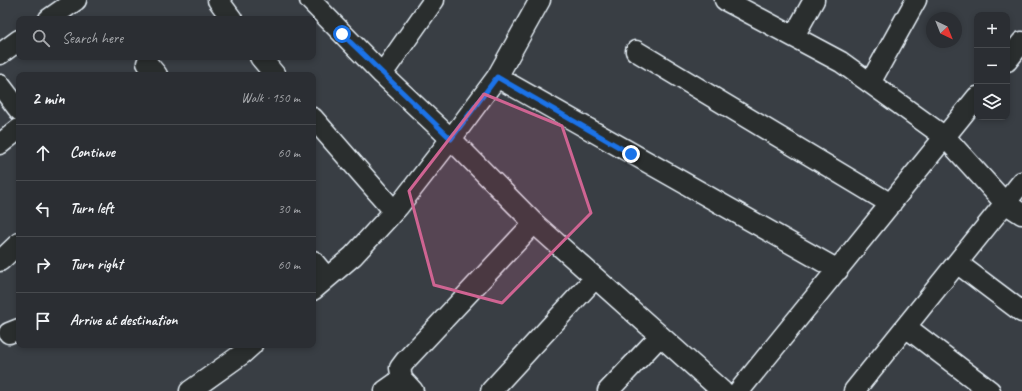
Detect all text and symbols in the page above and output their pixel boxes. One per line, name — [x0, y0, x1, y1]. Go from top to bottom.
north arrow — [926, 12, 962, 48]
map controls — [974, 12, 1010, 120]
button: + — [974, 12, 1010, 48]
search box — [16, 16, 316, 60]
route start — [333, 25, 351, 43]
icon: search — [30, 27, 52, 49]
text: Search here — [62, 29, 123, 48]
button: − — [974, 48, 1010, 84]
button: layers — [974, 84, 1010, 120]
text: 2 min — [32, 88, 65, 109]
text: Walk · 150 m — [241, 90, 300, 106]
icon: ahead — [32, 142, 54, 164]
text: Continue — [70, 143, 115, 162]
text: 60 m — [278, 145, 300, 161]
route end — [622, 145, 640, 163]
icon: left — [32, 198, 54, 220]
text: Turn left — [70, 199, 113, 218]
text: 30 m — [278, 201, 300, 217]
icon: right — [32, 254, 54, 276]
text: Turn right — [70, 255, 123, 274]
text: 60 m — [278, 257, 300, 273]
icon: arrive — [32, 310, 54, 332]
text: Arrive at destination — [70, 311, 177, 330]

